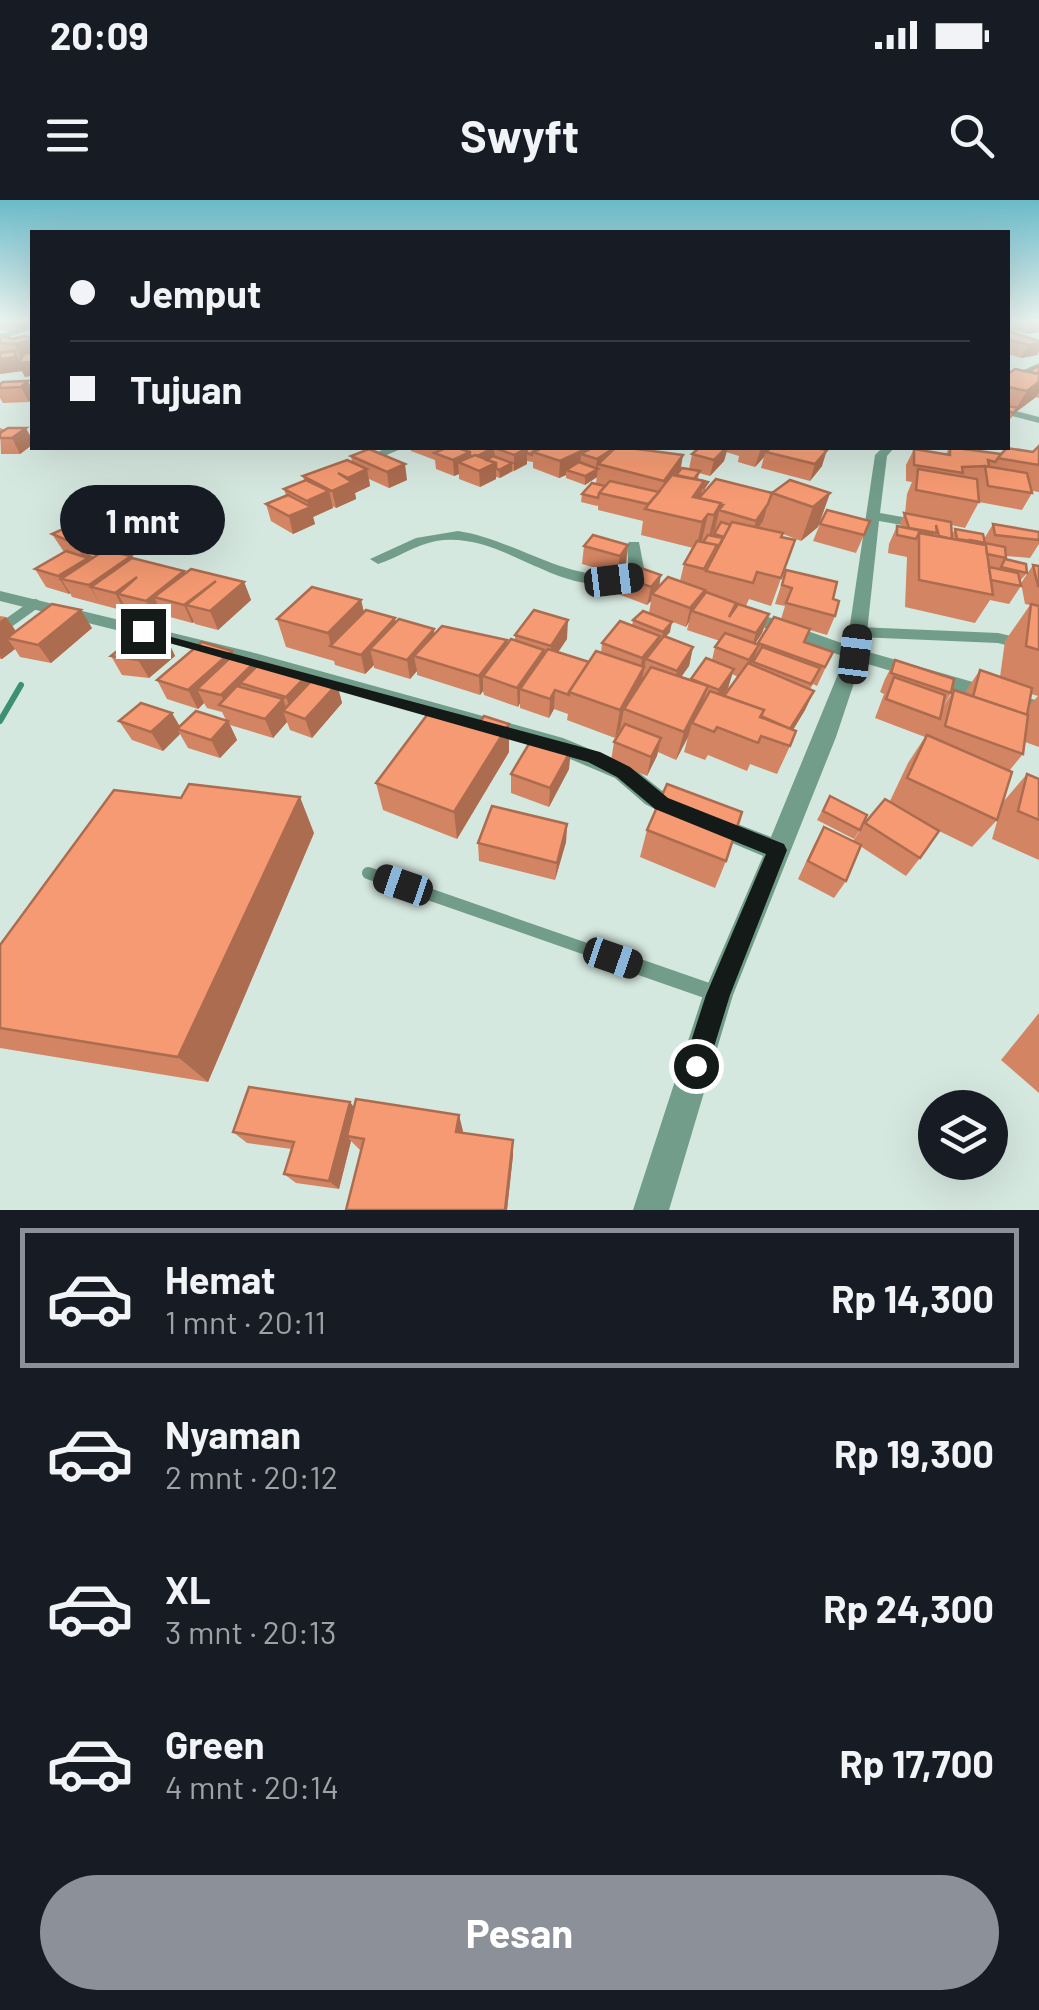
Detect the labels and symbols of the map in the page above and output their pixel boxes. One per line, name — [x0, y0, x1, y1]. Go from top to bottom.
callout: 1 mnt — [61, 486, 226, 556]
car — [582, 561, 646, 599]
route end — [121, 609, 166, 654]
car — [836, 622, 874, 686]
car — [370, 861, 436, 909]
car — [580, 934, 646, 982]
route start — [674, 1044, 719, 1089]

